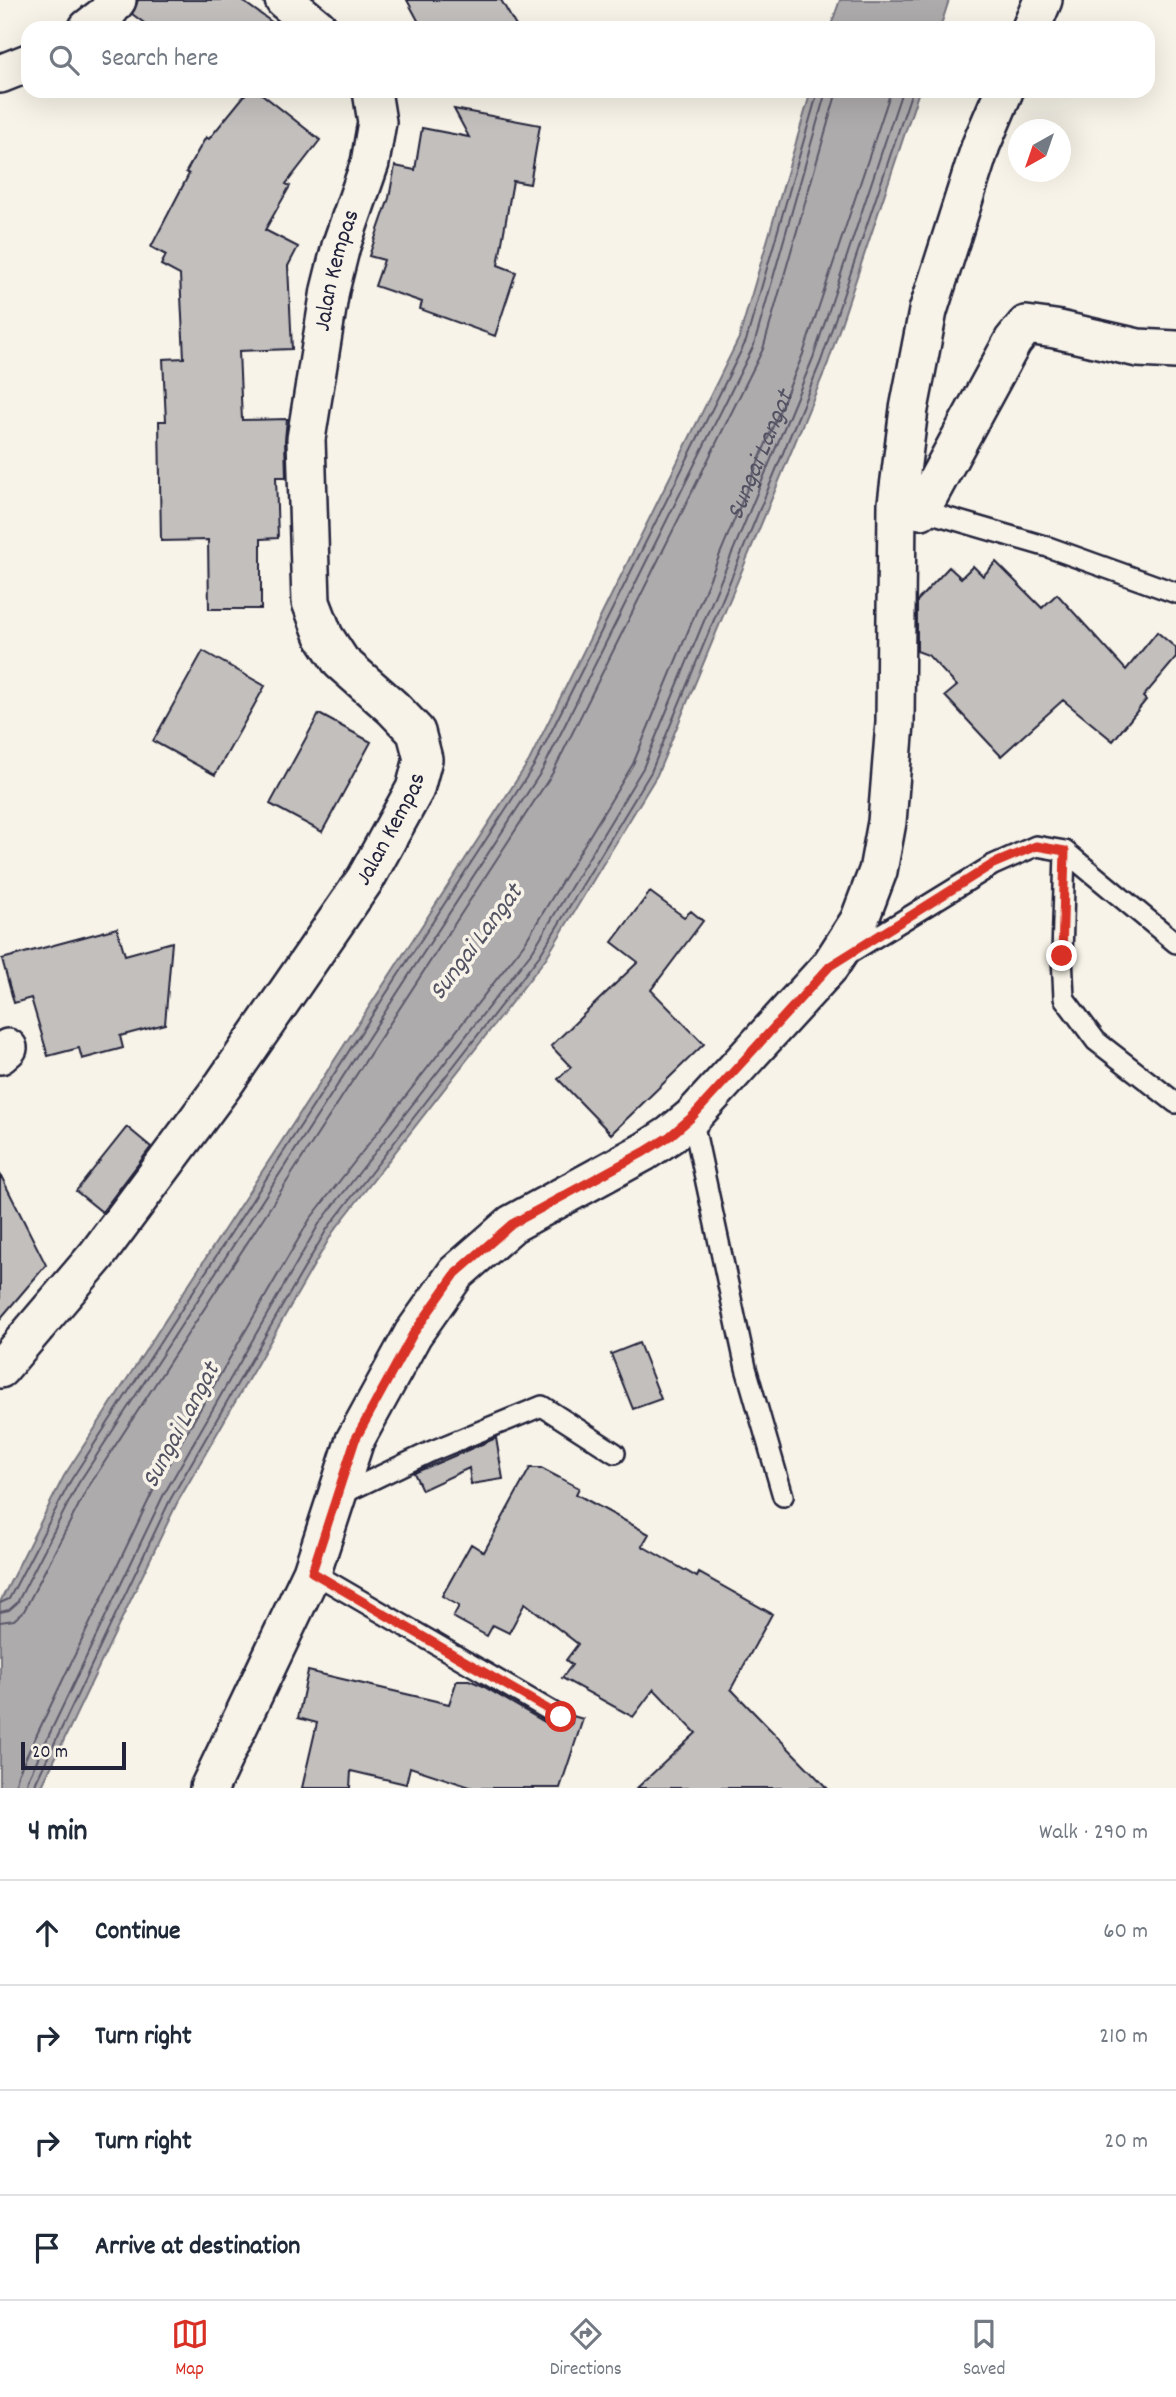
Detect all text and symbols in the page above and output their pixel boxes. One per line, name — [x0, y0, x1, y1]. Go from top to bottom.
search box — [21, 21, 1155, 98]
icon: search — [45, 41, 83, 79]
text: Search here — [101, 41, 219, 78]
north arrow — [1008, 119, 1071, 182]
street label: Jalan Kempas — [307, 205, 369, 334]
water label: Sungai Langat — [718, 383, 805, 526]
street label: Jalan Kempas — [348, 770, 435, 893]
water label: Sungai Langat — [421, 875, 534, 1009]
route end — [1046, 940, 1077, 971]
water label: Sungai Langat — [134, 1355, 232, 1495]
route start — [545, 1701, 576, 1732]
scale bar — [21, 1739, 126, 1771]
text: 20 m — [32, 1740, 68, 1767]
text: 4 min — [28, 1812, 87, 1855]
text: Walk · 290 m — [1039, 1817, 1148, 1850]
icon: ahead — [28, 1914, 66, 1952]
text: Continue — [95, 1914, 180, 1951]
text: 60 m — [1103, 1916, 1148, 1949]
icon: right — [28, 2019, 66, 2057]
text: Turn right — [95, 2019, 192, 2056]
text: 210 m — [1099, 2021, 1148, 2054]
icon: right — [28, 2124, 66, 2162]
text: Turn right — [95, 2124, 192, 2161]
text: 20 m — [1104, 2126, 1148, 2159]
icon: arrive — [28, 2229, 66, 2267]
text: Arrive at destination — [95, 2229, 300, 2266]
tab: Map — [171, 2315, 209, 2384]
tab: Directions — [550, 2315, 622, 2384]
tab: Saved — [963, 2315, 1005, 2384]

